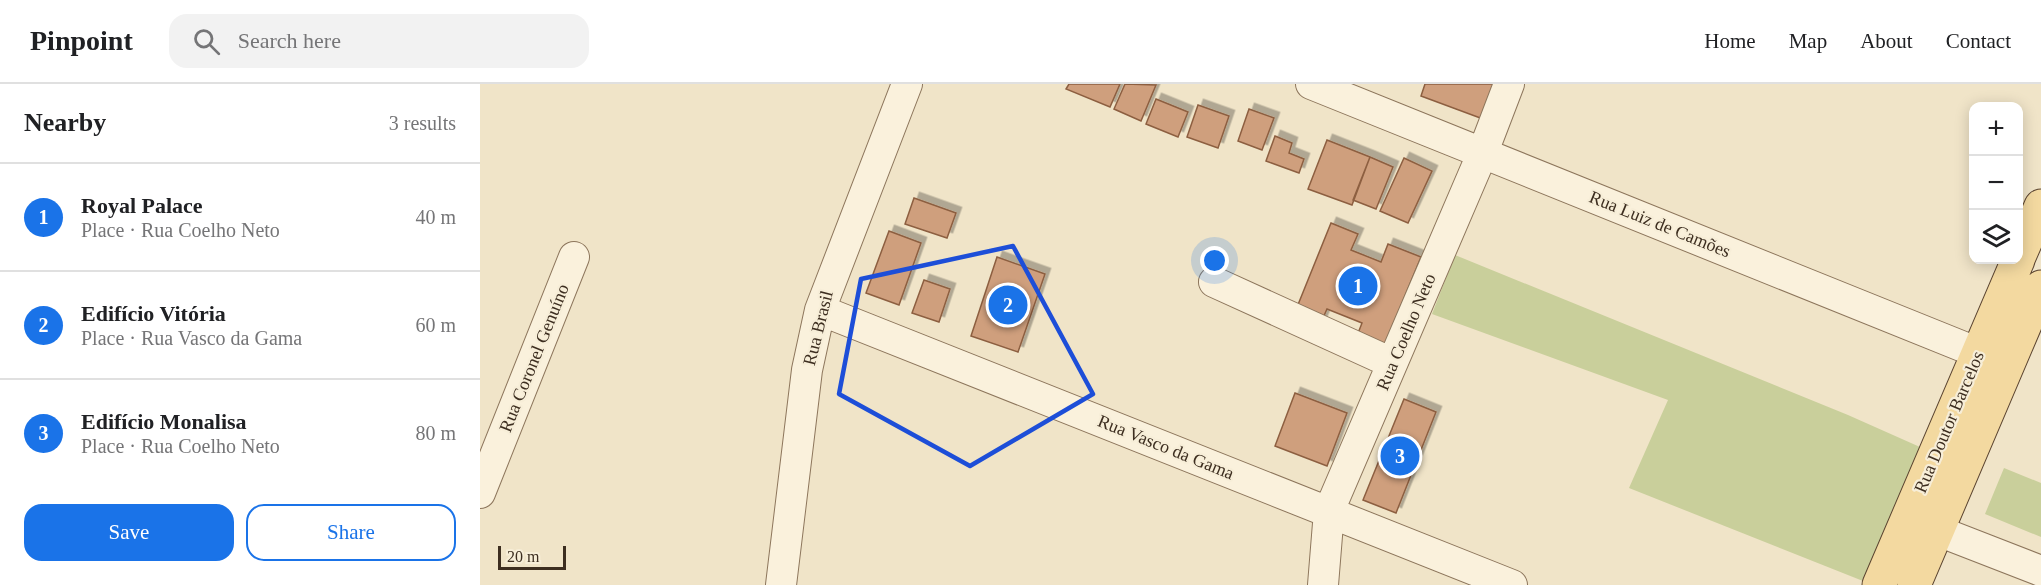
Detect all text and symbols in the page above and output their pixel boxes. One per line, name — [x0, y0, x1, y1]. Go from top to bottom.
search box — [169, 14, 589, 68]
text: Pinpoint — [30, 25, 133, 56]
icon: search — [190, 25, 223, 58]
text: Search here — [238, 28, 341, 53]
text: Home — [1704, 29, 1756, 53]
text: Map — [1789, 29, 1827, 53]
text: About — [1860, 29, 1913, 53]
text: Contact — [1946, 29, 2011, 53]
map controls — [1969, 102, 2023, 264]
button: + — [1969, 102, 2023, 156]
text: Nearby — [24, 108, 106, 137]
text: 3 results — [389, 112, 456, 134]
button: − — [1969, 156, 2023, 210]
street label: Rua Luiz de Camões — [1586, 187, 1734, 261]
text: Royal Palace — [81, 193, 203, 218]
text: 1 — [39, 206, 49, 228]
text: 40 m — [415, 206, 456, 228]
button: layers — [1969, 210, 2023, 264]
text: Place · Rua Coelho Neto — [81, 219, 280, 241]
your location — [1200, 246, 1229, 275]
pin: 1 — [1338, 264, 1378, 308]
street label: Rua Coelho Neto — [1372, 271, 1440, 393]
street label: Rua Coronel Genuíno — [495, 281, 573, 435]
pin: 2 — [988, 282, 1028, 328]
street label: Rua Brasil — [799, 288, 837, 368]
text: Edifício Vitória — [81, 301, 226, 326]
text: 2 — [39, 314, 49, 336]
text: 60 m — [415, 314, 456, 336]
text: Place · Rua Vasco da Gama — [81, 327, 302, 349]
street label: Rua Doutor Barcelos — [1910, 348, 1988, 496]
text: Edifício Monalisa — [81, 409, 247, 434]
street label: Rua Vasco da Gama — [1095, 411, 1237, 483]
text: 3 — [39, 422, 49, 444]
text: 80 m — [415, 422, 456, 444]
pin: 3 — [1380, 434, 1420, 478]
text: Place · Rua Coelho Neto — [81, 435, 280, 457]
button: Save — [24, 504, 234, 561]
button: Share — [246, 504, 456, 561]
scale bar — [498, 543, 566, 570]
text: 20 m — [507, 548, 539, 565]

